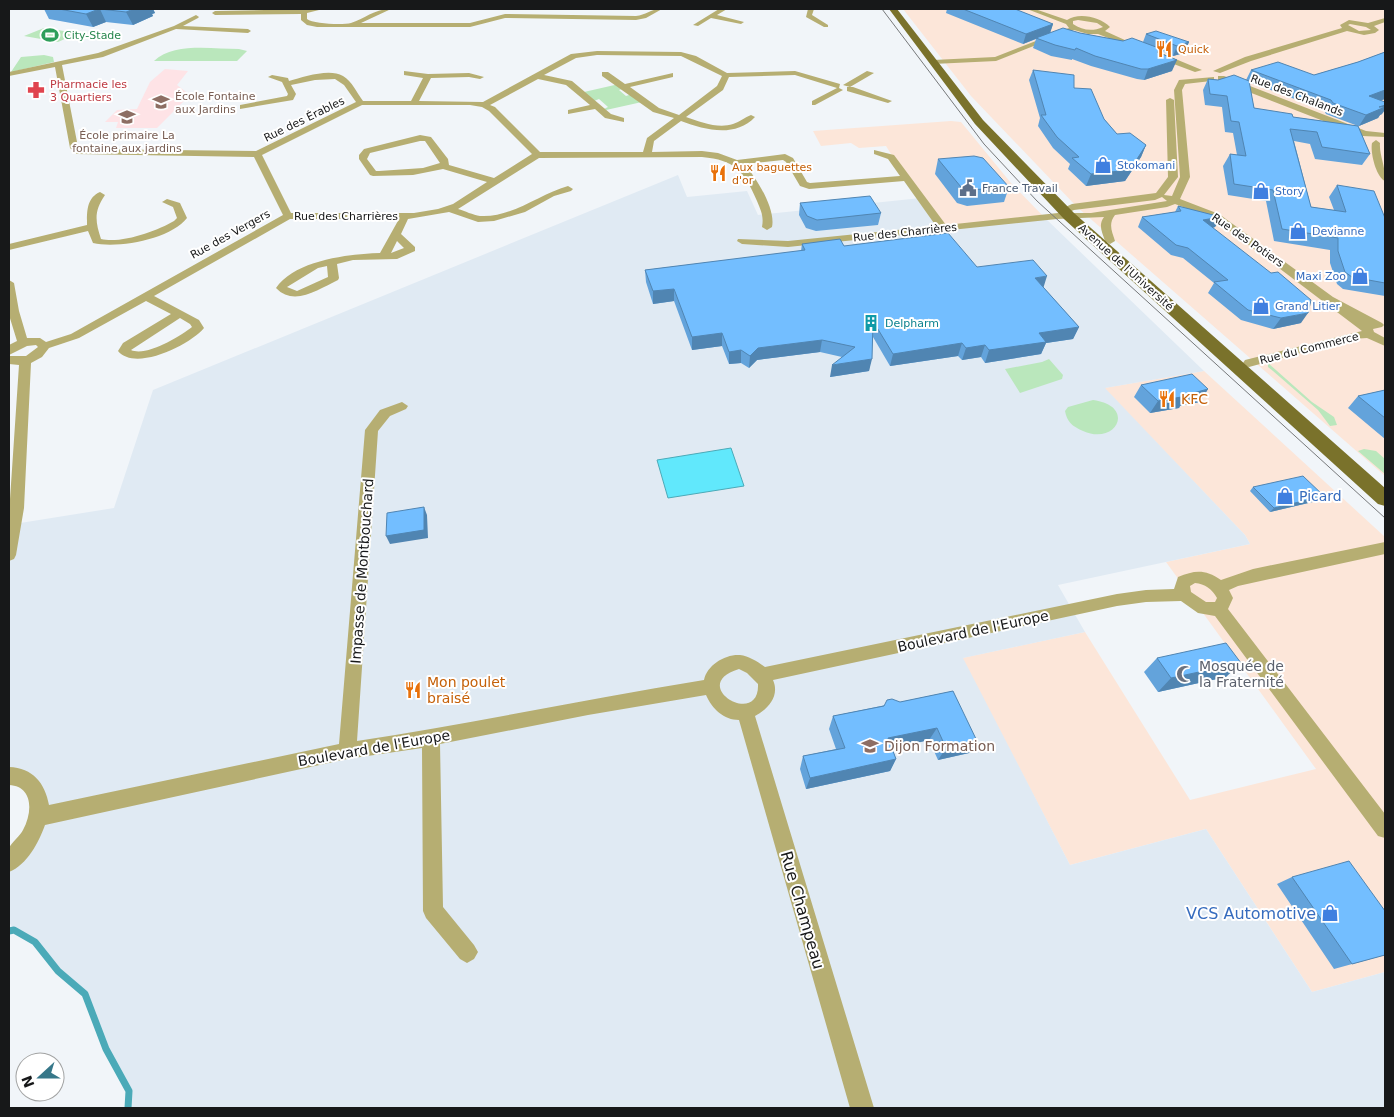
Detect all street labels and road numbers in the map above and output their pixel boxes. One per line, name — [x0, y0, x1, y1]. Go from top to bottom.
street label: Rue des Chalands — [1249, 72, 1345, 119]
street label: Rue des Érables — [262, 94, 347, 145]
street label: Rue des Vergers — [188, 207, 273, 262]
street label: Rue des Charrières — [294, 210, 398, 223]
street label: Rue des Potiers — [1209, 211, 1286, 270]
street label: Rue des Charrières — [853, 221, 958, 244]
street label: Avenue de l'Université — [1075, 221, 1176, 314]
street label: Rue du Commerce — [1258, 330, 1360, 367]
street label: Impasse de Montbouchard — [348, 478, 376, 664]
street label: Boulevard de l'Europe — [896, 607, 1050, 655]
street label: Boulevard de l'Europe — [297, 727, 451, 769]
street label: Rue Champeau — [777, 849, 828, 971]

